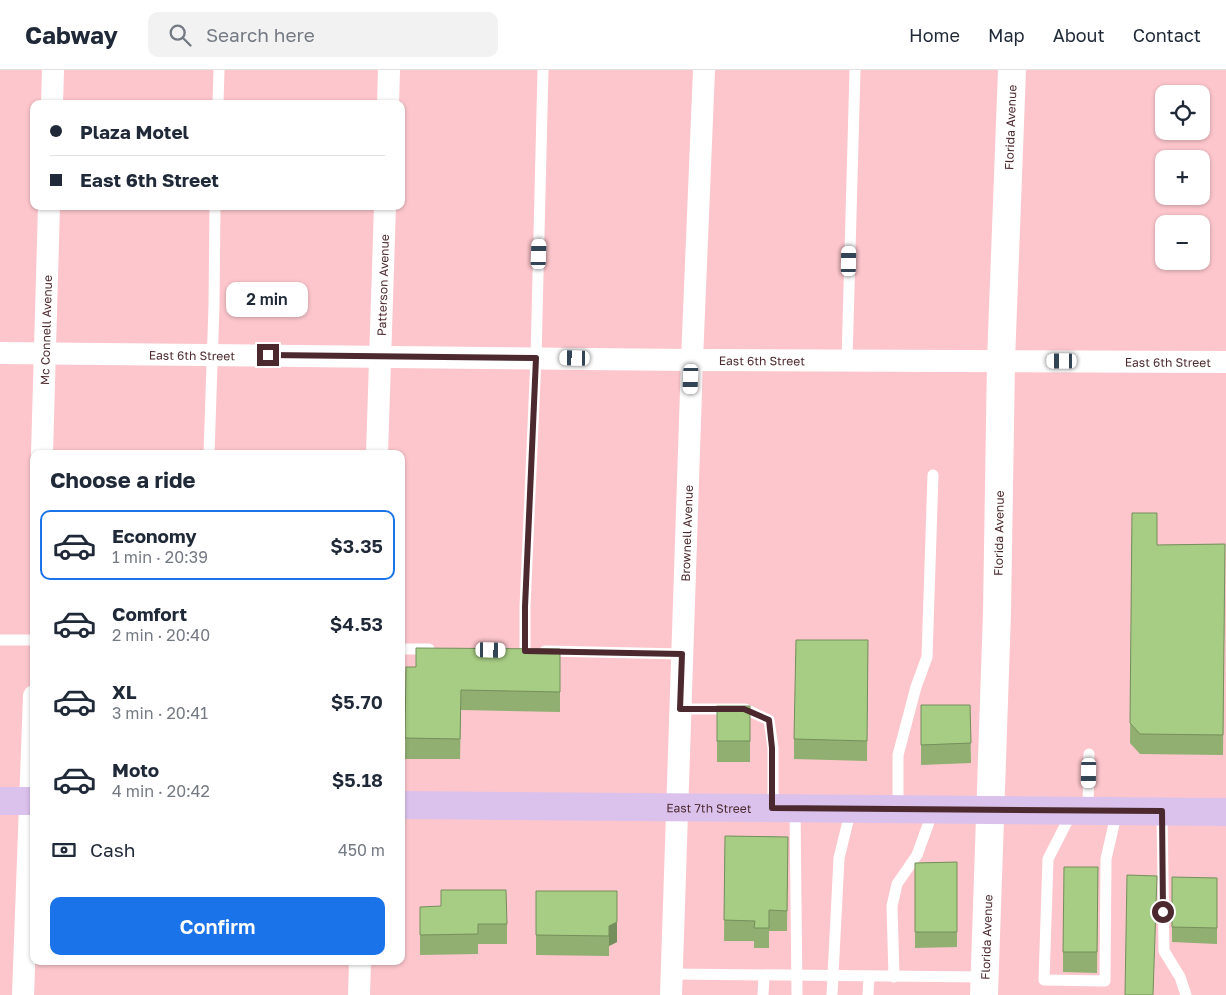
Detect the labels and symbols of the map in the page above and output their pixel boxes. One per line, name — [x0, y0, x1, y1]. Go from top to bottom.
street label: Florida Avenue — [1001, 84, 1019, 170]
street label: Patterson Avenue — [373, 234, 392, 336]
car — [530, 239, 547, 269]
car — [841, 246, 856, 276]
street label: Mc Connell Avenue — [36, 275, 55, 385]
callout: 2 min — [227, 282, 309, 318]
route end — [257, 344, 279, 366]
street label: East 6th Street — [149, 347, 235, 363]
car — [559, 350, 590, 366]
street label: East 6th Street — [719, 353, 805, 368]
car — [1047, 354, 1077, 369]
street label: East 6th Street — [1125, 354, 1211, 369]
car — [682, 364, 699, 394]
street label: Brownell Avenue — [677, 485, 695, 582]
street label: Florida Avenue — [990, 490, 1006, 576]
car — [475, 642, 506, 658]
car — [1081, 758, 1096, 788]
street label: East 7th Street — [666, 800, 752, 815]
street label: Florida Avenue — [977, 894, 995, 980]
route start — [1152, 901, 1174, 923]

